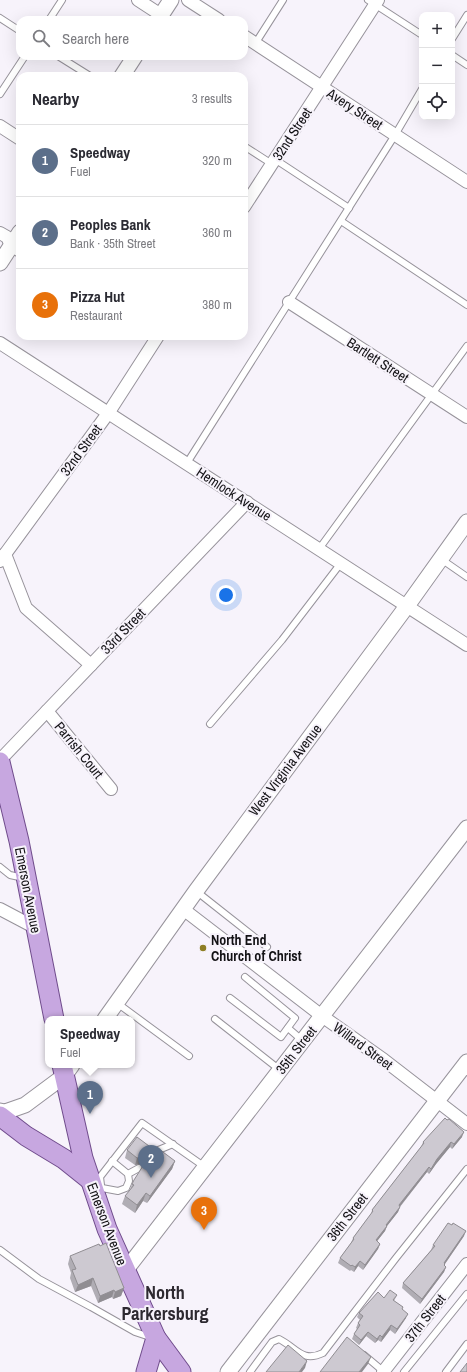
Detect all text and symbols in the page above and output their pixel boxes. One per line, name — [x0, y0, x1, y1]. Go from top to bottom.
map controls — [419, 12, 455, 120]
button: + — [419, 12, 455, 48]
search box — [16, 16, 248, 60]
icon: search — [30, 27, 52, 49]
text: Search here — [62, 28, 129, 49]
button: − — [419, 48, 455, 84]
street label: Avery Street — [323, 84, 386, 134]
button: locate — [419, 84, 455, 120]
text: Nearby — [32, 87, 79, 110]
text: 3 results — [192, 90, 232, 107]
street label: 32nd Street — [268, 104, 316, 164]
text: Speedway — [70, 142, 130, 163]
text: 1 — [42, 152, 48, 169]
text: 320 m — [202, 152, 232, 169]
text: Fuel — [70, 163, 91, 180]
text: Peoples Bank — [70, 214, 151, 235]
text: 2 — [42, 224, 48, 241]
text: 360 m — [202, 224, 232, 241]
text: Bank · 35th Street — [70, 235, 155, 252]
text: Pizza Hut — [70, 286, 125, 307]
text: 3 — [42, 296, 48, 313]
text: 380 m — [202, 296, 232, 313]
text: Restaurant — [70, 307, 122, 324]
street label: Bartlett Street — [344, 333, 412, 387]
street label: 32nd Street — [56, 421, 106, 479]
street label: Hemlock Avenue — [193, 463, 275, 525]
your location — [216, 585, 236, 605]
street label: 33rd Street — [97, 604, 149, 658]
street label: Parrish Court — [51, 718, 107, 782]
street label: West Virginia Avenue — [245, 720, 325, 820]
street label: Emerson Avenue — [11, 845, 45, 935]
place label: North End Church of Christ — [211, 931, 302, 965]
marker: North End Church of Christ — [198, 943, 208, 953]
popup — [45, 1016, 135, 1068]
street label: Willard Street — [330, 1018, 396, 1074]
street label: 35th Street — [272, 1022, 320, 1078]
text: Speedway — [60, 1023, 120, 1044]
text: Fuel — [60, 1044, 81, 1061]
pin: 1 — [77, 1081, 103, 1114]
pin: 2 — [138, 1145, 164, 1178]
street label: Emerson Avenue — [83, 1180, 131, 1268]
street label: 36th Street — [323, 1189, 371, 1245]
pin: 3 — [191, 1197, 217, 1230]
district label: North Parkersburg — [122, 1280, 208, 1326]
street label: 37th Street — [401, 1290, 449, 1346]

